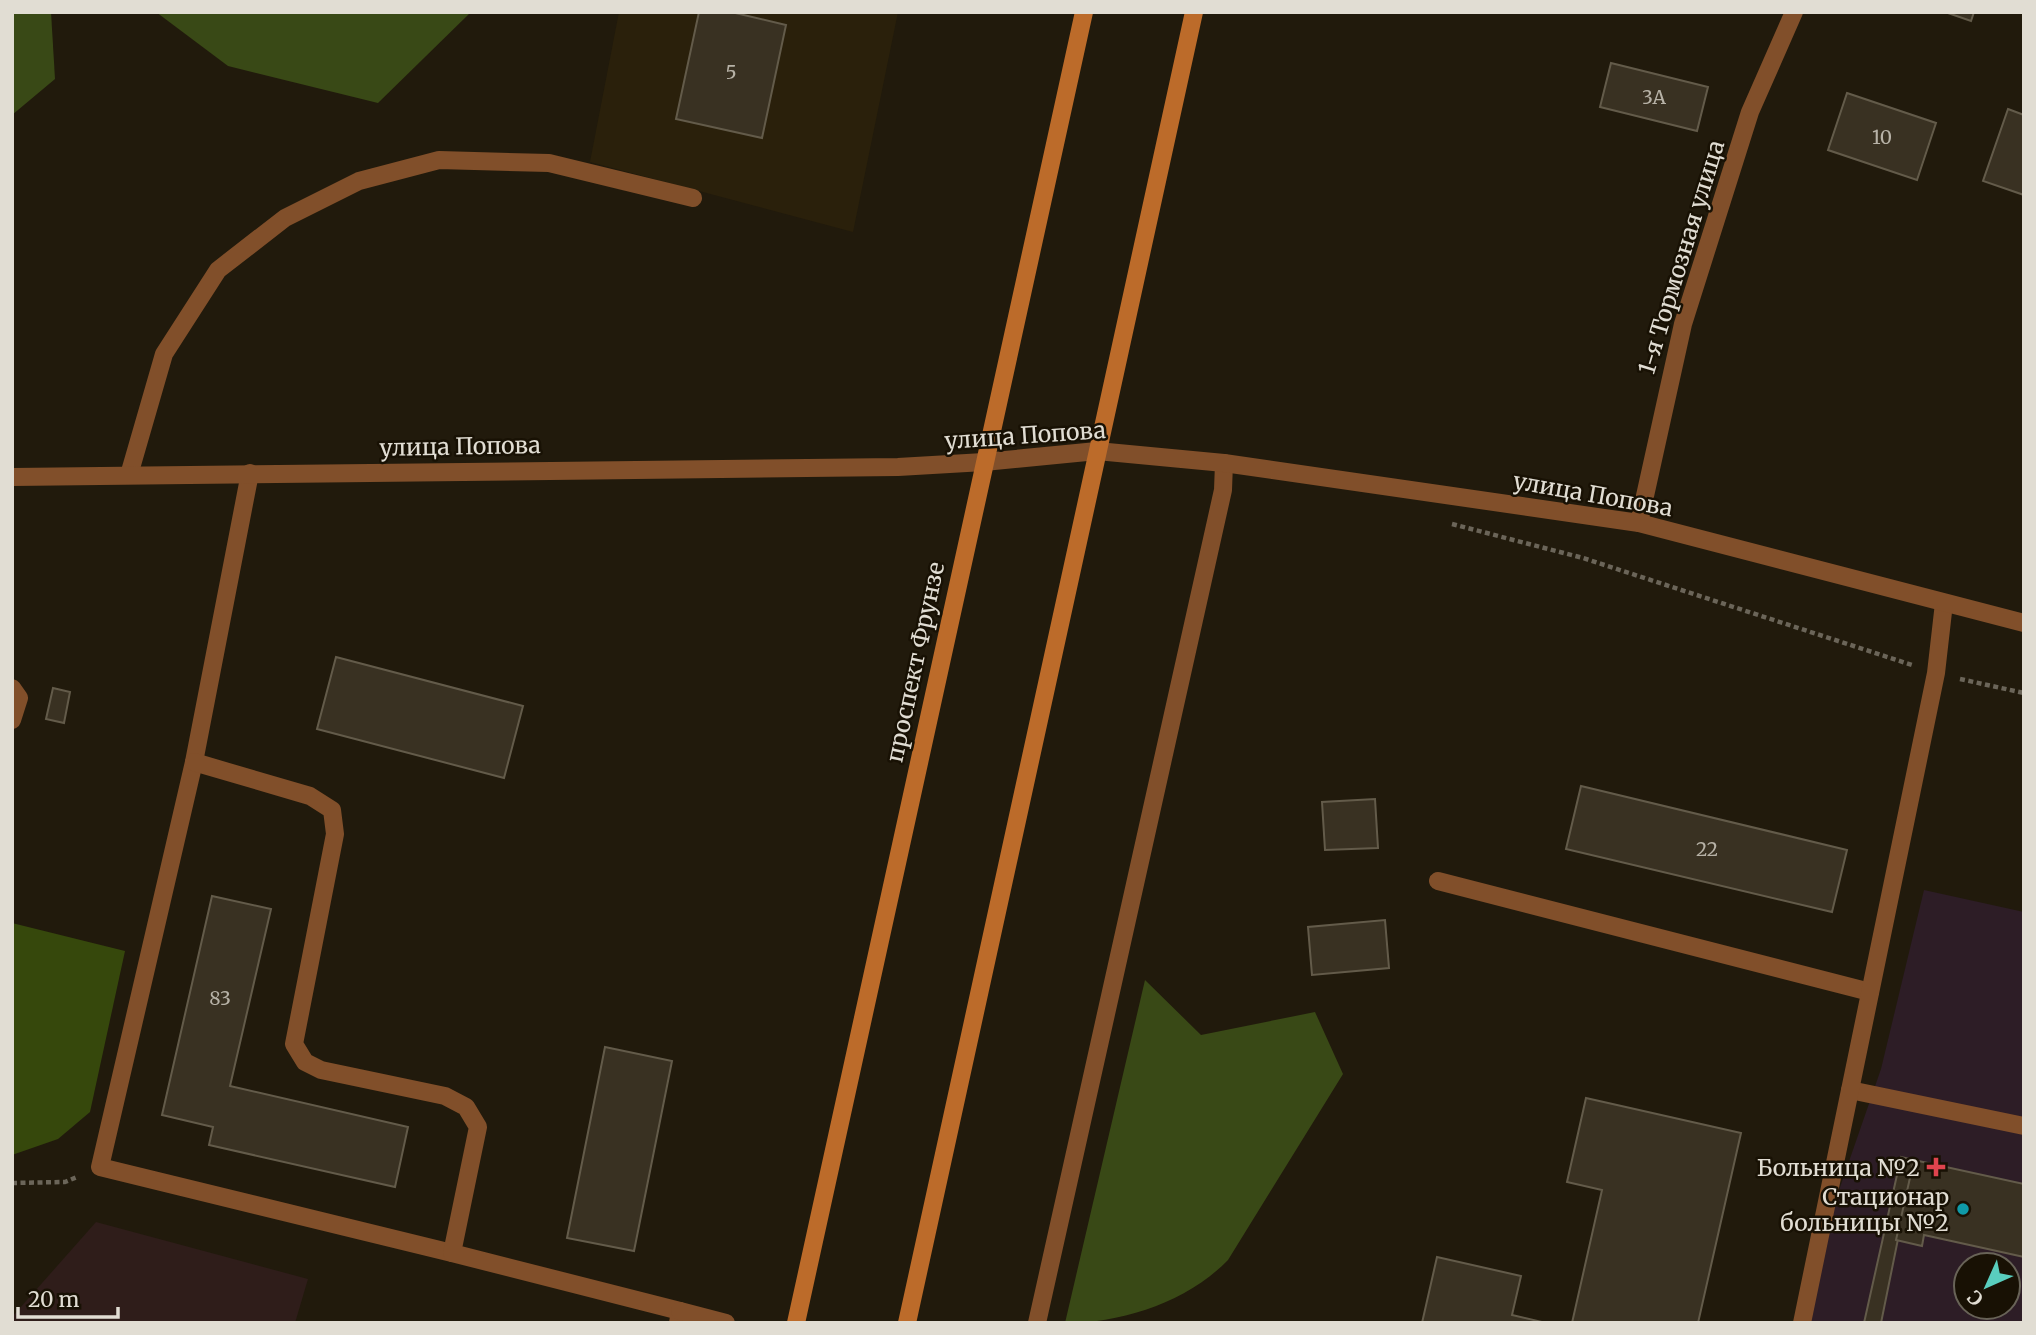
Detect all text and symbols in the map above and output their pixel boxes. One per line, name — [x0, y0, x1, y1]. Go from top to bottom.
house number: 5 — [725, 60, 737, 84]
house number: 3А — [1642, 85, 1667, 109]
house number: 10 — [1872, 125, 1892, 149]
street label: 1-я Тормозная улица — [1632, 137, 1730, 377]
street label: улица Попова — [943, 415, 1107, 455]
street label: улица Попова — [379, 430, 541, 462]
street label: улица Попова — [1511, 466, 1675, 522]
street label: проспект Фрунзе — [880, 559, 950, 765]
house number: 22 — [1696, 837, 1718, 861]
house number: 83 — [209, 986, 231, 1010]
place label: Больница №2 — [1757, 1153, 1920, 1182]
marker: Больница №2 — [1926, 1157, 1946, 1177]
place label: Стационар больницы №2 — [1780, 1182, 1949, 1237]
marker: Стационар больницы №2 — [1955, 1201, 1971, 1217]
north arrow — [1952, 1251, 2022, 1321]
scale bar — [18, 1276, 117, 1320]
text: С — [1962, 1285, 1988, 1311]
text: 20 m — [28, 1286, 80, 1313]

